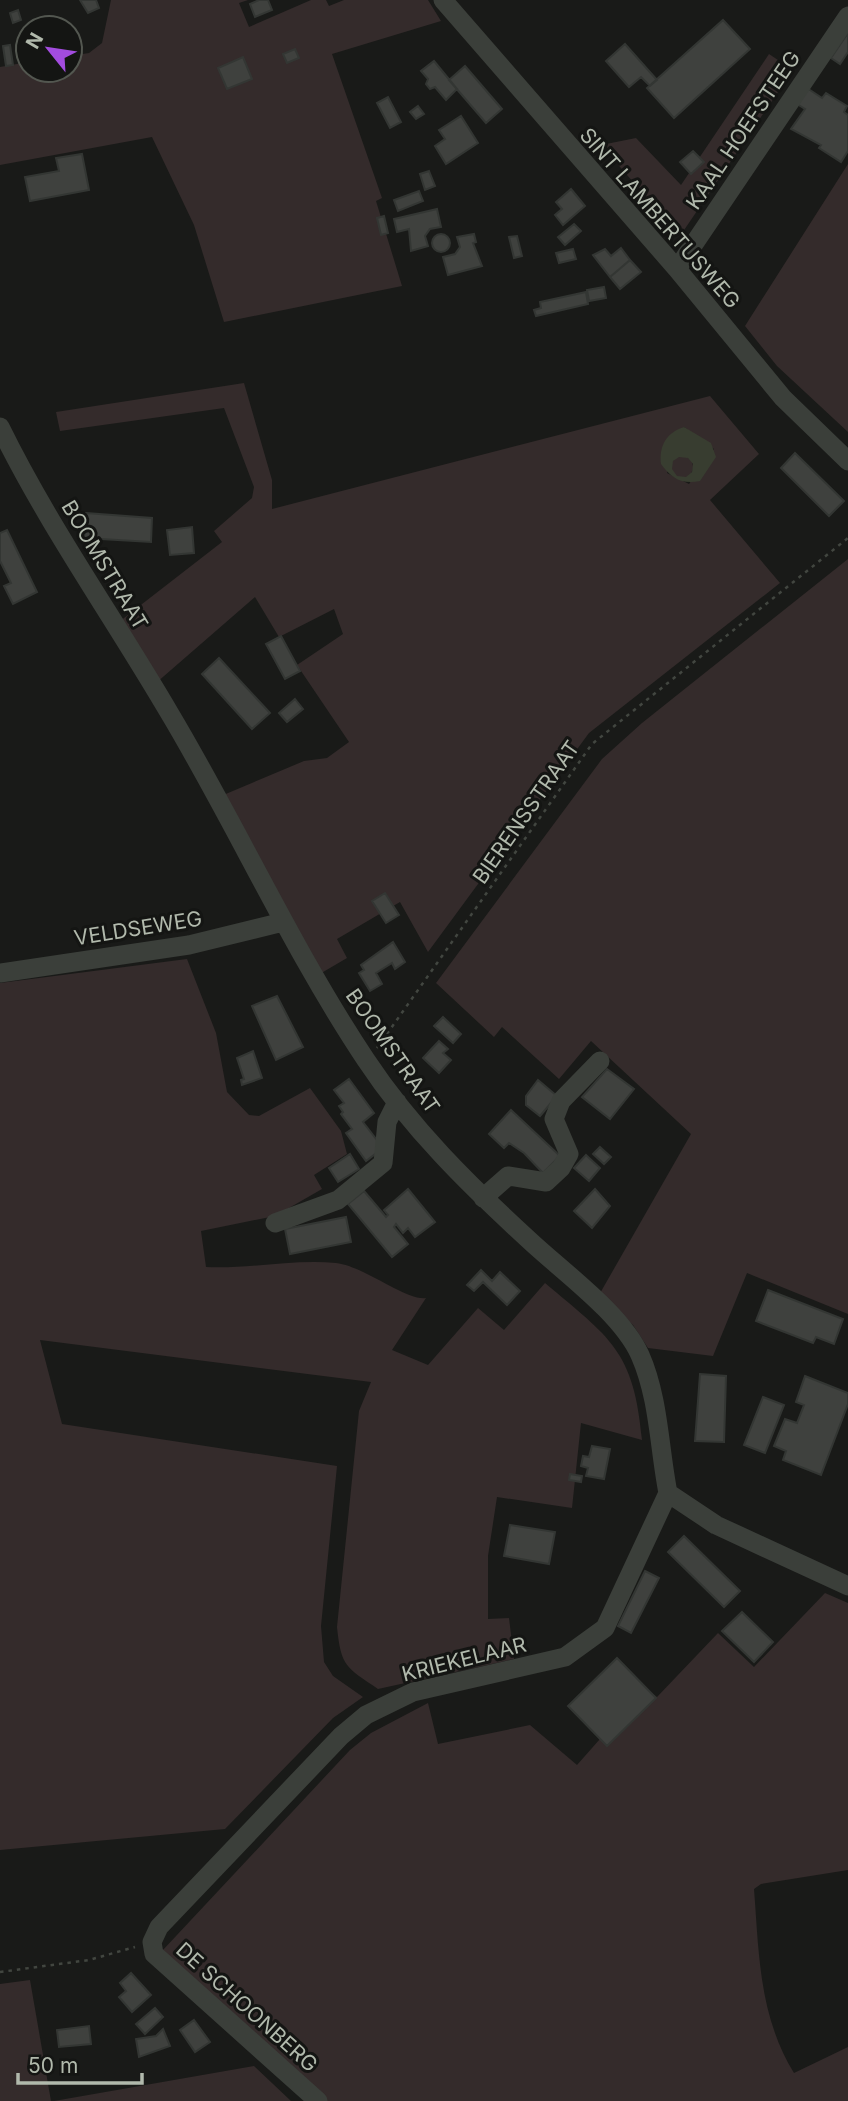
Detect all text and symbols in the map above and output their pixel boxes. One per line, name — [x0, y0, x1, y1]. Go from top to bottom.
north arrow — [14, 14, 84, 84]
text: N — [21, 29, 48, 53]
street label: KAAL HOEFSTEEG — [681, 46, 805, 214]
street label: SINT LAMBERTUSWEG — [575, 123, 745, 313]
street label: BOOMSTRAAT — [57, 496, 153, 634]
street label: BIERENSSTRAAT — [467, 736, 585, 888]
street label: VELDSEWEG — [72, 906, 204, 950]
street label: BOOMSTRAAT — [341, 984, 445, 1118]
street label: KRIEKELAAR — [399, 1631, 529, 1687]
street label: DE SCHOONBERG — [171, 1937, 323, 2077]
scale bar — [18, 2042, 142, 2086]
text: 50 m — [28, 2053, 78, 2078]

